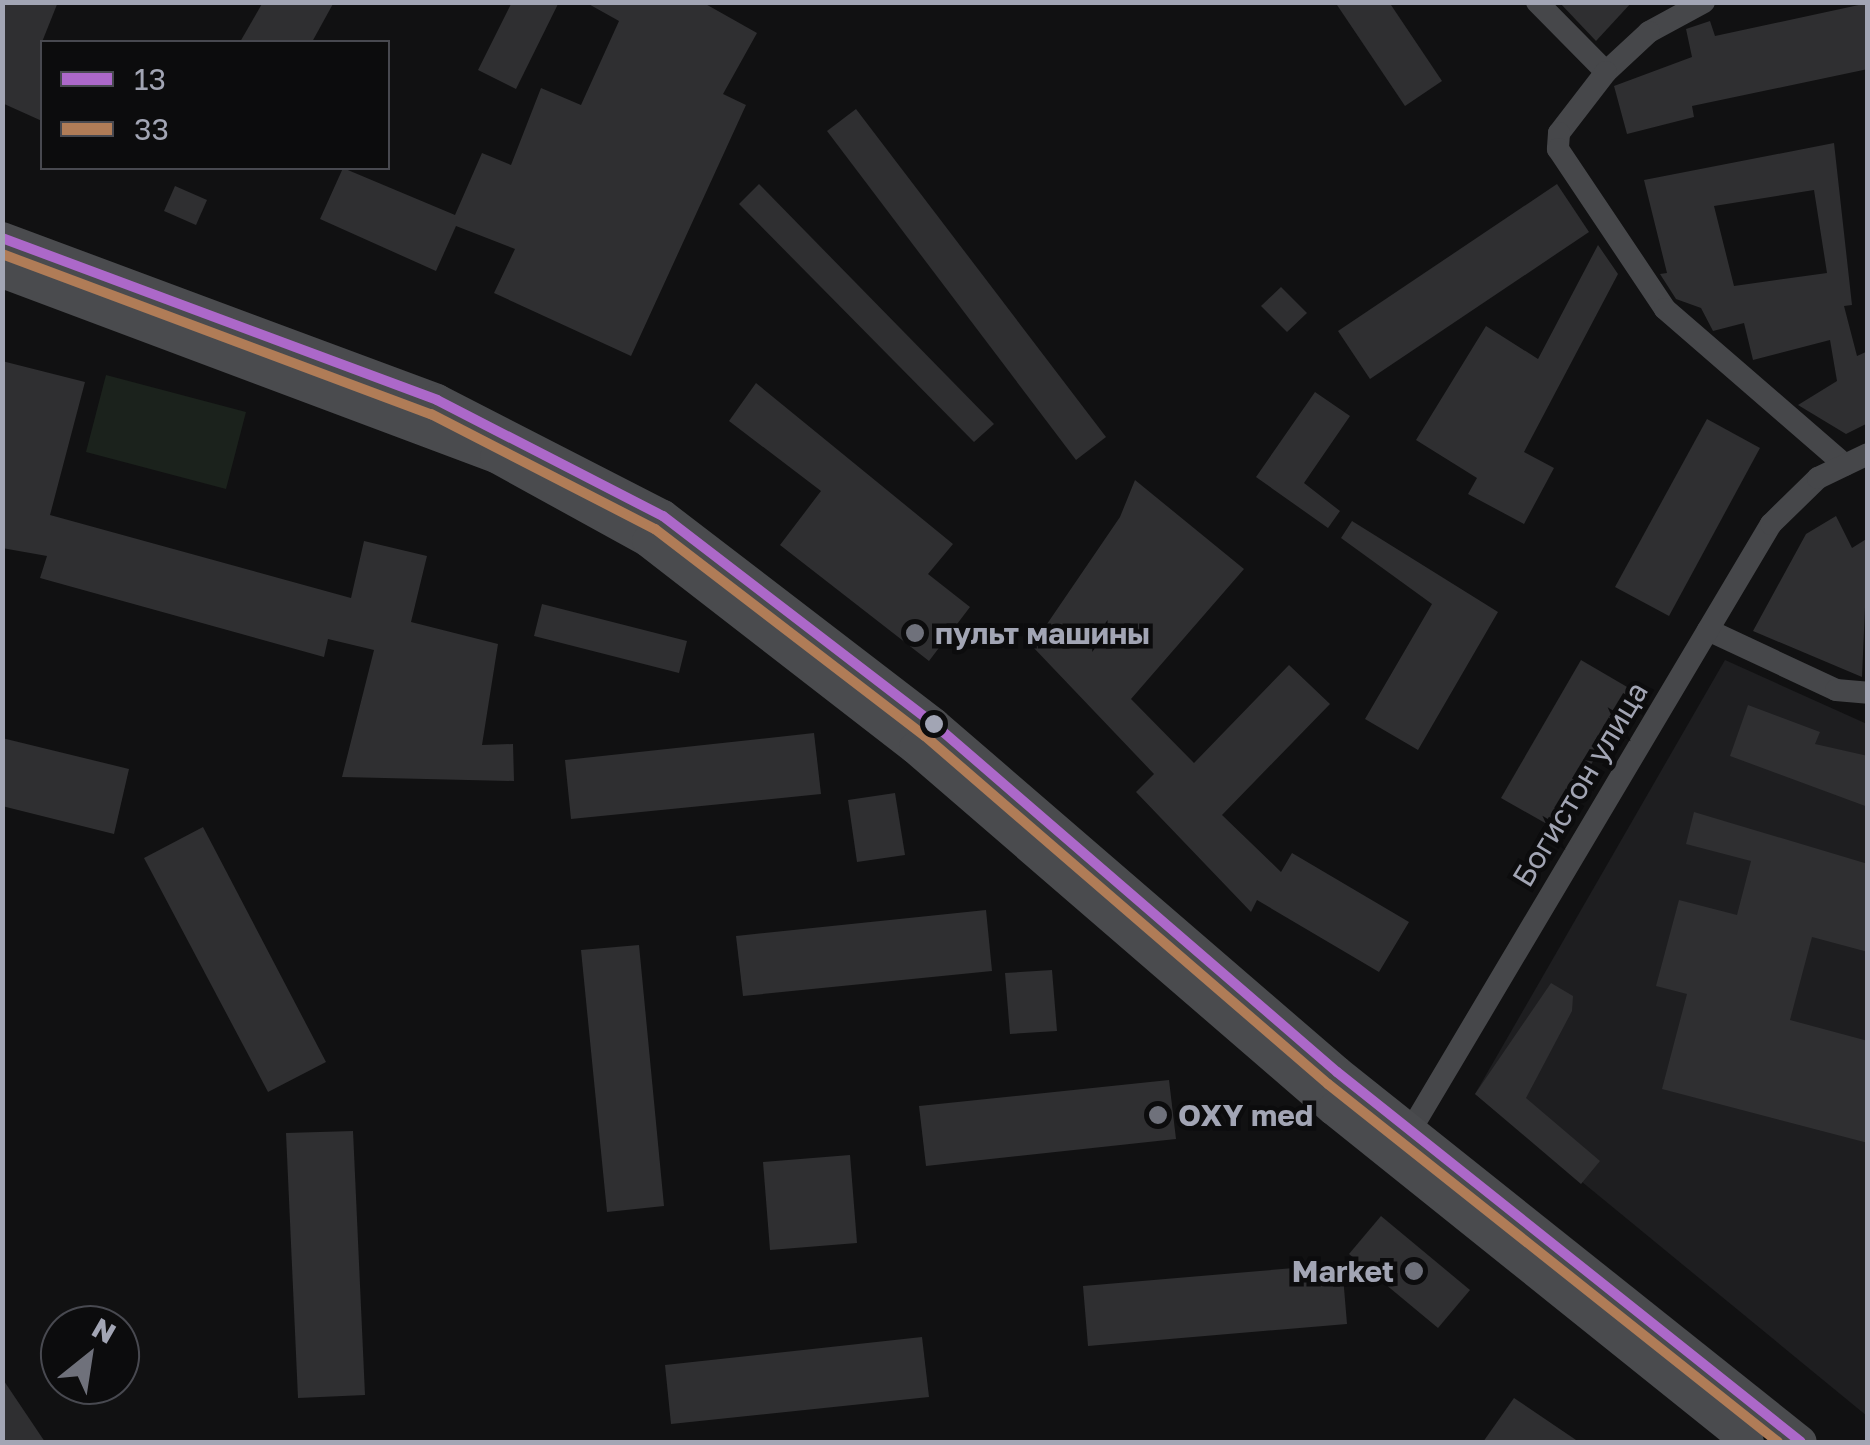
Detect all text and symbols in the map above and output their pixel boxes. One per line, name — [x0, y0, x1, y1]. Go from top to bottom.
legend — [40, 40, 390, 170]
text: 13 — [134, 61, 166, 97]
text: 33 — [134, 111, 169, 147]
place label: пульт машины — [935, 615, 1150, 651]
marker: пульт машины — [904, 622, 926, 644]
street label: Богистон улица — [1505, 675, 1655, 893]
unlabelled marker — [924, 714, 944, 734]
place label: OXY med — [1178, 1097, 1313, 1133]
marker: OXY med — [1147, 1104, 1169, 1126]
place label: Market — [1292, 1253, 1394, 1289]
marker: Market — [1403, 1260, 1425, 1282]
north arrow — [40, 1305, 140, 1405]
text: N — [87, 1311, 122, 1350]

